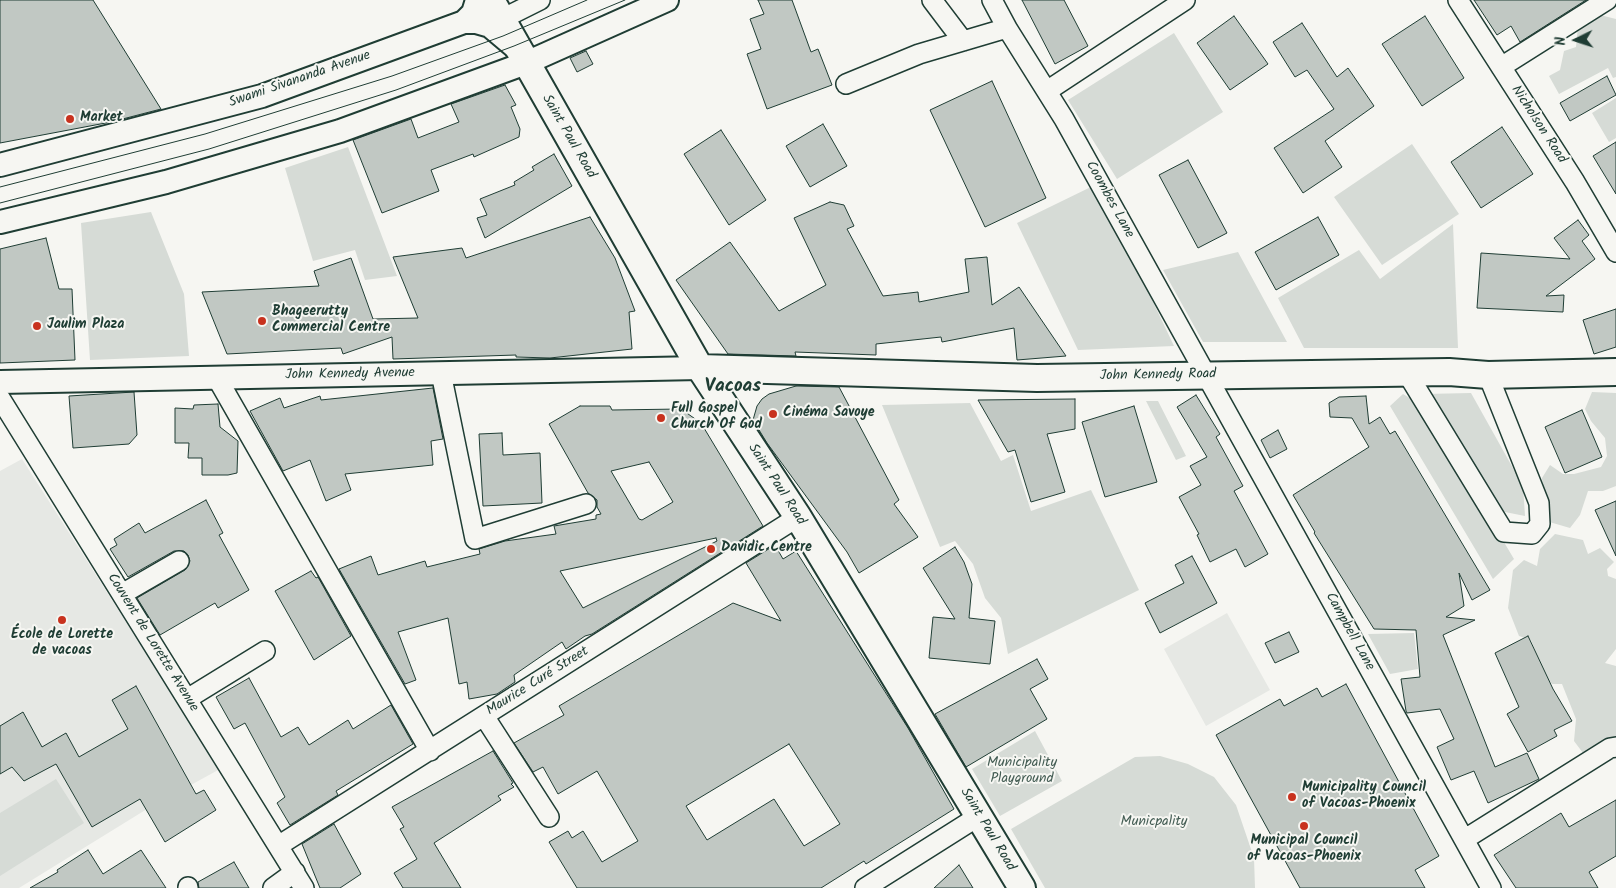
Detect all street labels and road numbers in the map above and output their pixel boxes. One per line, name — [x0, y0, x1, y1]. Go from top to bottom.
street label: Swami Sivananda Avenue — [227, 48, 373, 112]
street label: Nicholson Road — [1507, 83, 1569, 167]
street label: Saint Paul Road — [537, 92, 599, 182]
street label: Coombes Lane — [1081, 159, 1137, 241]
street label: John Kennedy Avenue — [285, 365, 415, 385]
street label: John Kennedy Road — [1100, 367, 1216, 385]
street label: Saint Paul Road — [743, 441, 809, 529]
street label: Couvent de Lorette Avenue — [102, 571, 202, 715]
street label: Campbell Lane — [1321, 590, 1377, 674]
street label: Maurice Curé Street — [484, 644, 592, 720]
street label: Saint Paul Road — [956, 785, 1018, 875]

